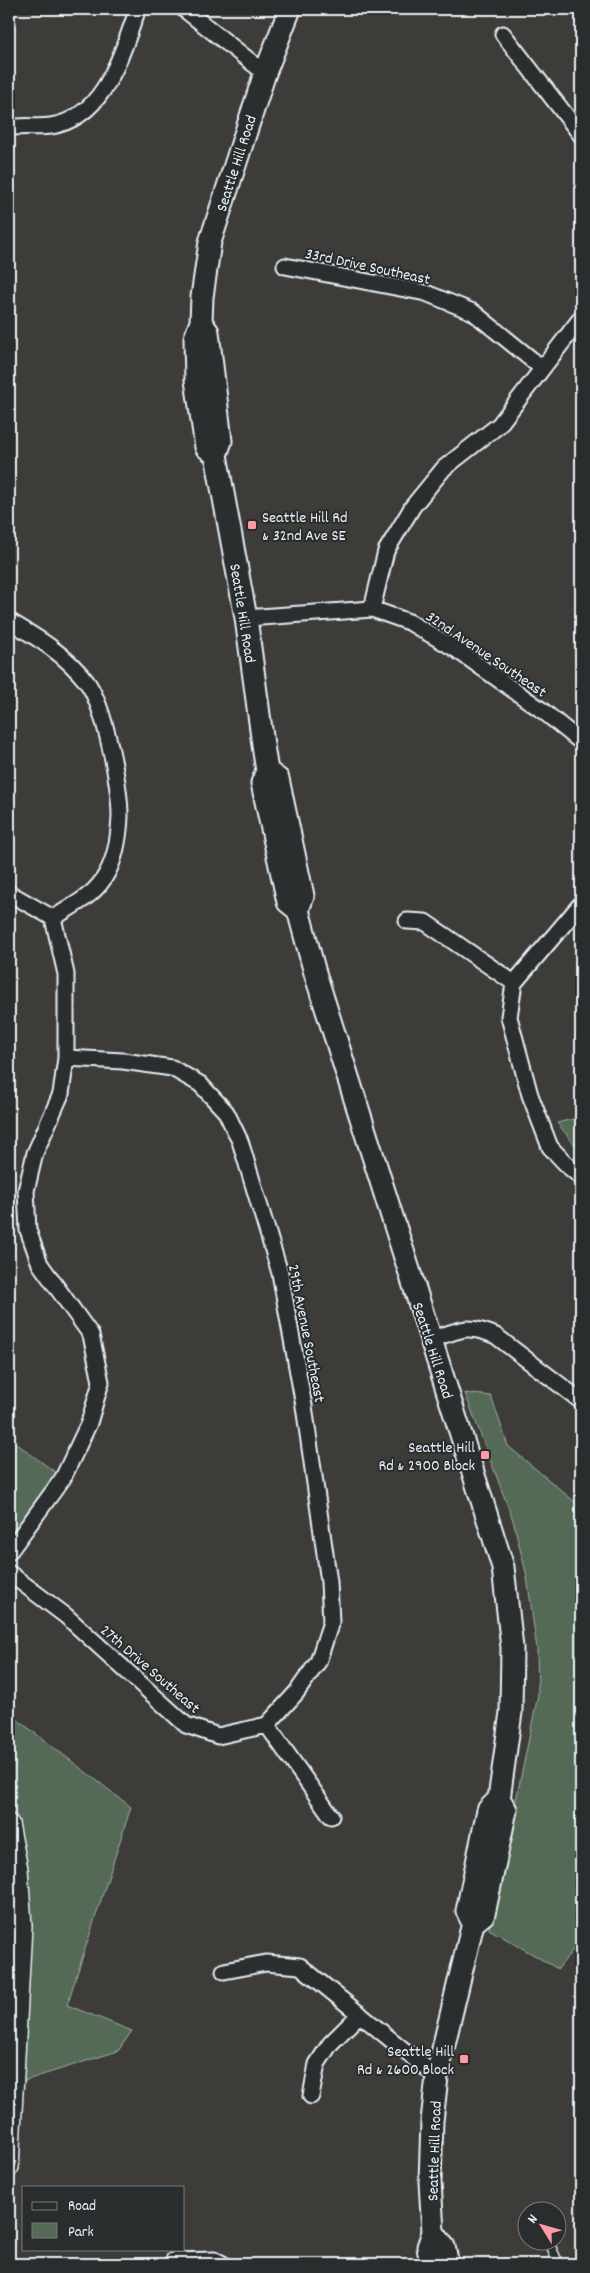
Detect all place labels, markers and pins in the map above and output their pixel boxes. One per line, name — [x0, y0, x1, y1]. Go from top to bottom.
place label: Seattle Hill Rd & 32nd Ave SE — [262, 507, 348, 548]
marker: Seattle Hill Rd & 32nd Ave SE — [246, 519, 258, 531]
place label: Seattle Hill Rd & 2900 Block — [378, 1437, 475, 1478]
marker: Seattle Hill Rd & 2900 Block — [479, 1449, 491, 1461]
place label: Seattle Hill Rd & 2600 Block — [357, 2041, 454, 2082]
marker: Seattle Hill Rd & 2600 Block — [458, 2053, 470, 2065]

